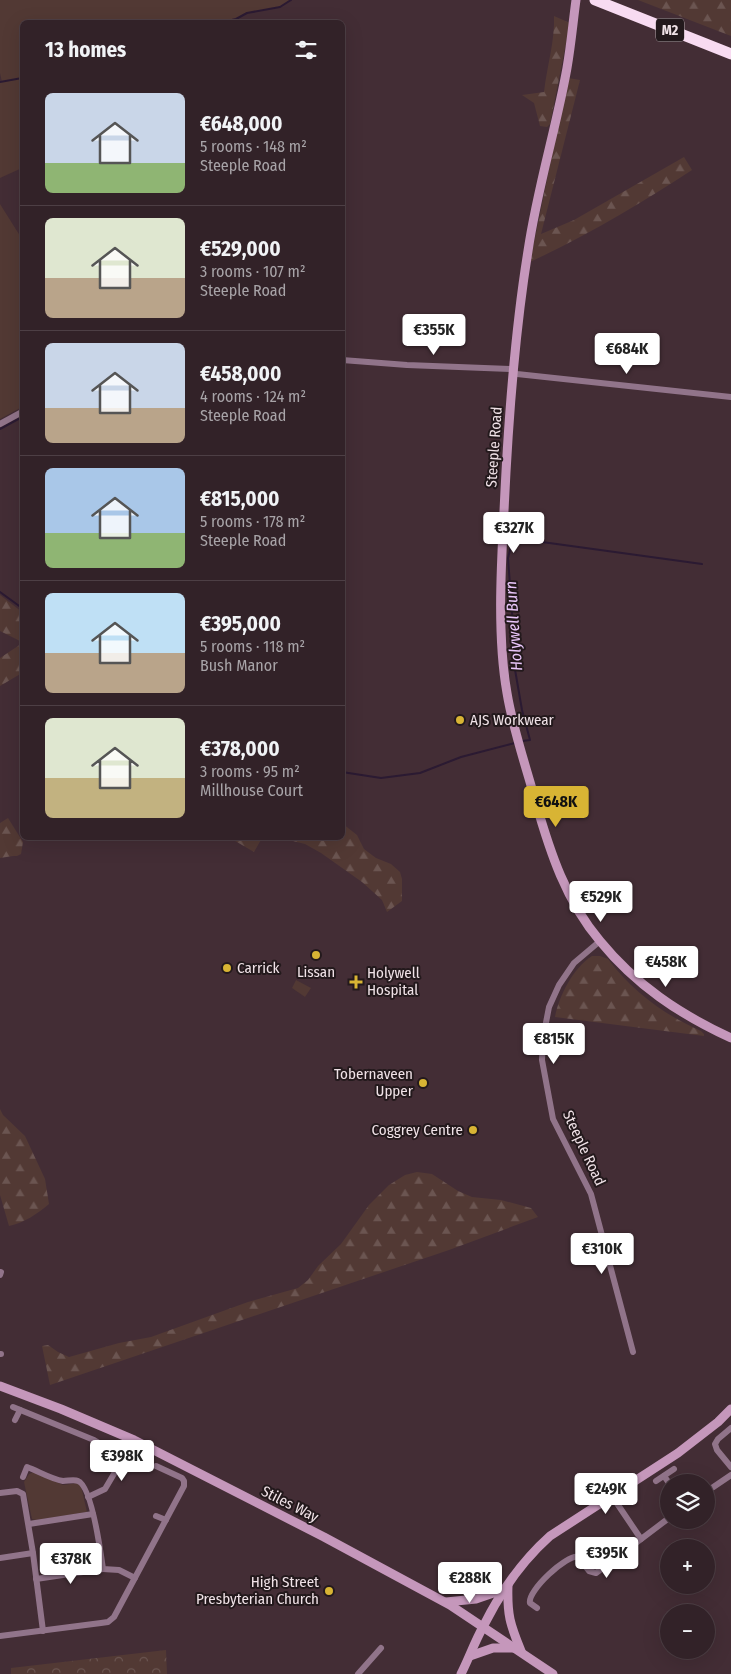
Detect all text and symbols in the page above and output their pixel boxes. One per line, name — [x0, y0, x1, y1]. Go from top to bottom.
road number: M2 — [656, 18, 684, 42]
icon: filters — [292, 36, 320, 64]
text: 13 homes — [45, 37, 126, 63]
text: €648,000 — [200, 111, 283, 137]
icon: home — [85, 113, 145, 173]
text: 5 rooms · 148 m² — [200, 137, 307, 156]
text: Steeple Road — [200, 156, 286, 175]
text: €529,000 — [200, 236, 281, 262]
icon: home — [85, 238, 145, 298]
text: 3 rooms · 107 m² — [200, 262, 306, 281]
text: Steeple Road — [200, 281, 286, 300]
pin: €355K — [399, 314, 469, 356]
text: €355K — [413, 320, 455, 339]
pin: €684K — [592, 332, 662, 375]
text: €684K — [606, 339, 648, 358]
text: €458,000 — [200, 361, 281, 387]
icon: home — [85, 363, 145, 423]
text: 4 rooms · 124 m² — [200, 387, 306, 406]
text: Steeple Road — [200, 406, 286, 425]
street label: Steeple Road — [482, 406, 506, 488]
text: €815,000 — [200, 486, 280, 512]
icon: home — [85, 488, 145, 548]
text: 5 rooms · 178 m² — [200, 512, 305, 531]
pin: €327K — [479, 512, 549, 554]
text: €327K — [494, 518, 534, 537]
text: Steeple Road — [200, 531, 286, 550]
water label: Holywell Burn — [501, 580, 526, 672]
text: €395,000 — [200, 611, 281, 637]
icon: home — [85, 613, 145, 673]
text: 5 rooms · 118 m² — [200, 637, 305, 656]
text: Bush Manor — [200, 656, 278, 675]
place label: AJS Workwear — [470, 711, 555, 729]
marker: AJS Workwear — [454, 714, 466, 726]
text: €378,000 — [200, 736, 280, 762]
icon: home — [85, 738, 145, 798]
text: 3 rooms · 95 m² — [200, 762, 300, 781]
text: Millhouse Court — [200, 781, 303, 800]
pin: €648K — [521, 786, 591, 828]
text: €648K — [535, 792, 577, 811]
pin: €529K — [566, 880, 636, 923]
text: €529K — [580, 887, 622, 906]
pin: €458K — [631, 946, 701, 988]
marker: Lissan — [310, 949, 322, 961]
text: €458K — [645, 952, 687, 971]
place label: Carrick — [237, 959, 279, 977]
marker: Carrick — [221, 962, 233, 974]
place label: Lissan — [297, 963, 335, 981]
place label: Holywell Hospital — [367, 964, 420, 999]
marker: Holywell Hospital — [349, 975, 363, 989]
pin: €815K — [519, 1022, 589, 1065]
text: €815K — [534, 1029, 574, 1048]
place label: Tobernaveen Upper — [334, 1065, 414, 1100]
marker: Tobernaveen Upper — [417, 1077, 429, 1089]
street label: Steeple Road — [559, 1108, 609, 1188]
place label: Coggrey Centre — [372, 1121, 463, 1139]
marker: Coggrey Centre — [467, 1124, 479, 1136]
pin: €310K — [567, 1232, 637, 1275]
text: €310K — [582, 1239, 622, 1258]
pin: €398K — [87, 1440, 157, 1482]
text: €398K — [101, 1446, 143, 1465]
pin: €249K — [571, 1472, 641, 1515]
map controls — [660, 1474, 715, 1659]
button: layers — [660, 1474, 715, 1529]
text: €249K — [585, 1479, 627, 1498]
street label: Stiles Way — [258, 1482, 322, 1526]
pin: €395K — [572, 1536, 642, 1579]
button: + — [660, 1539, 715, 1594]
pin: €378K — [36, 1542, 106, 1585]
text: €395K — [586, 1543, 628, 1562]
text: €378K — [51, 1549, 91, 1568]
pin: €288K — [435, 1562, 505, 1604]
text: €288K — [449, 1568, 491, 1587]
place label: High Street Presbyterian Church — [196, 1573, 319, 1608]
marker: High Street Presbyterian Church — [323, 1585, 335, 1597]
button: − — [660, 1604, 715, 1659]

